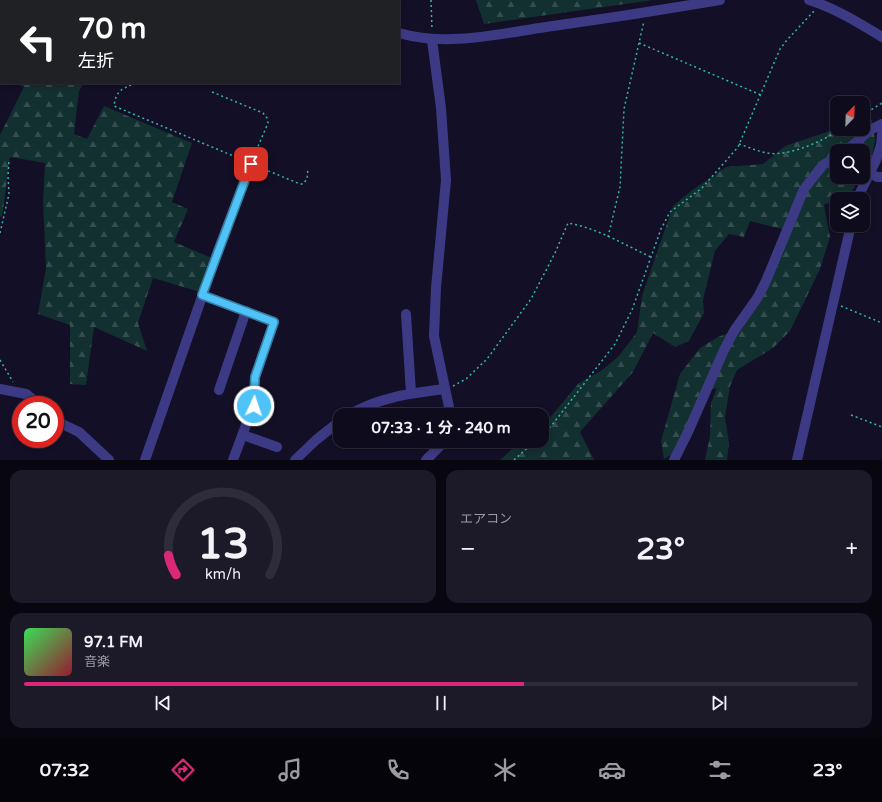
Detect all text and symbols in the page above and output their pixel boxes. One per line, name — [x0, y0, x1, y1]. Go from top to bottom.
text: 70 m — [78, 12, 146, 46]
icon: left — [12, 16, 64, 68]
text: 左折 — [78, 50, 114, 72]
north arrow — [830, 96, 870, 136]
map controls — [830, 96, 870, 232]
button: search — [830, 144, 870, 184]
pin — [234, 147, 268, 181]
icon: arrive — [240, 153, 262, 175]
button: layers — [830, 192, 870, 232]
position arrow — [233, 385, 275, 427]
speed limit sign: 20 — [12, 396, 64, 448]
text: 07:33 · 1 分 · 240 m — [371, 419, 511, 437]
text: エアコン — [460, 511, 512, 527]
text: 13 — [197, 519, 249, 569]
text: 23° — [636, 531, 685, 568]
text: − — [460, 536, 476, 562]
text: + — [846, 536, 858, 562]
text: km/h — [205, 565, 241, 582]
text: 97.1 FM — [84, 633, 143, 651]
text: 音楽 — [84, 654, 110, 670]
icon: previous — [152, 692, 174, 714]
icon: pause — [430, 692, 452, 714]
icon: next — [708, 692, 730, 714]
icon: directions — [169, 756, 197, 784]
icon: music — [276, 756, 304, 784]
icon: phone — [384, 756, 412, 784]
icon: climate — [491, 756, 519, 784]
icon: car — [598, 756, 626, 784]
icon: filters — [706, 756, 734, 784]
text: 07:32 — [40, 759, 90, 781]
text: 23° — [813, 759, 842, 781]

